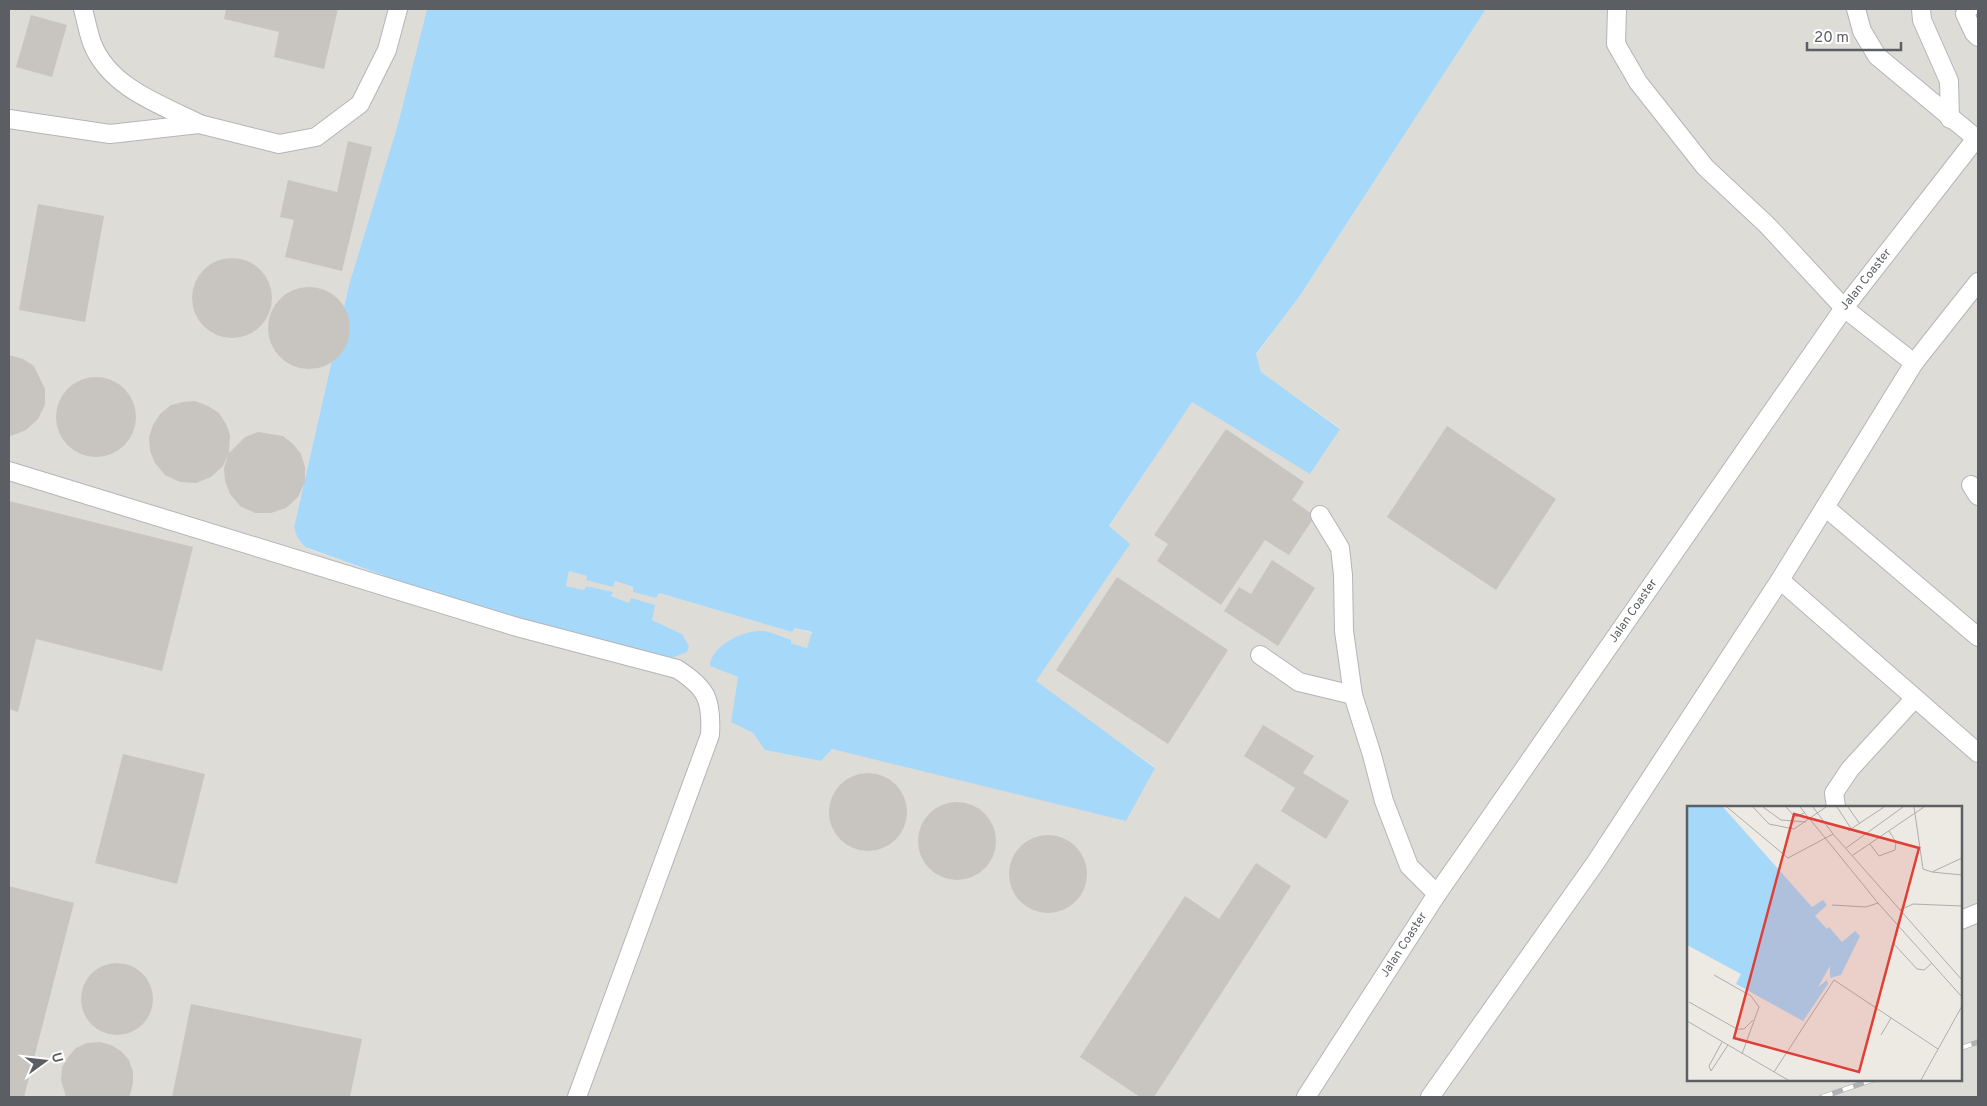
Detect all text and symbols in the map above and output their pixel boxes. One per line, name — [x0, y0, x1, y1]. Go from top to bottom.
scale bar — [1807, 20, 1901, 52]
text: 20 m — [1814, 29, 1849, 48]
street label: Jalan Coaster — [1837, 245, 1895, 314]
street label: Jalan Coaster — [1606, 576, 1661, 646]
inset map — [1687, 806, 1962, 1081]
street label: Jalan Coaster — [1377, 909, 1431, 980]
north arrow — [20, 1036, 70, 1086]
text: U — [47, 1051, 66, 1065]

